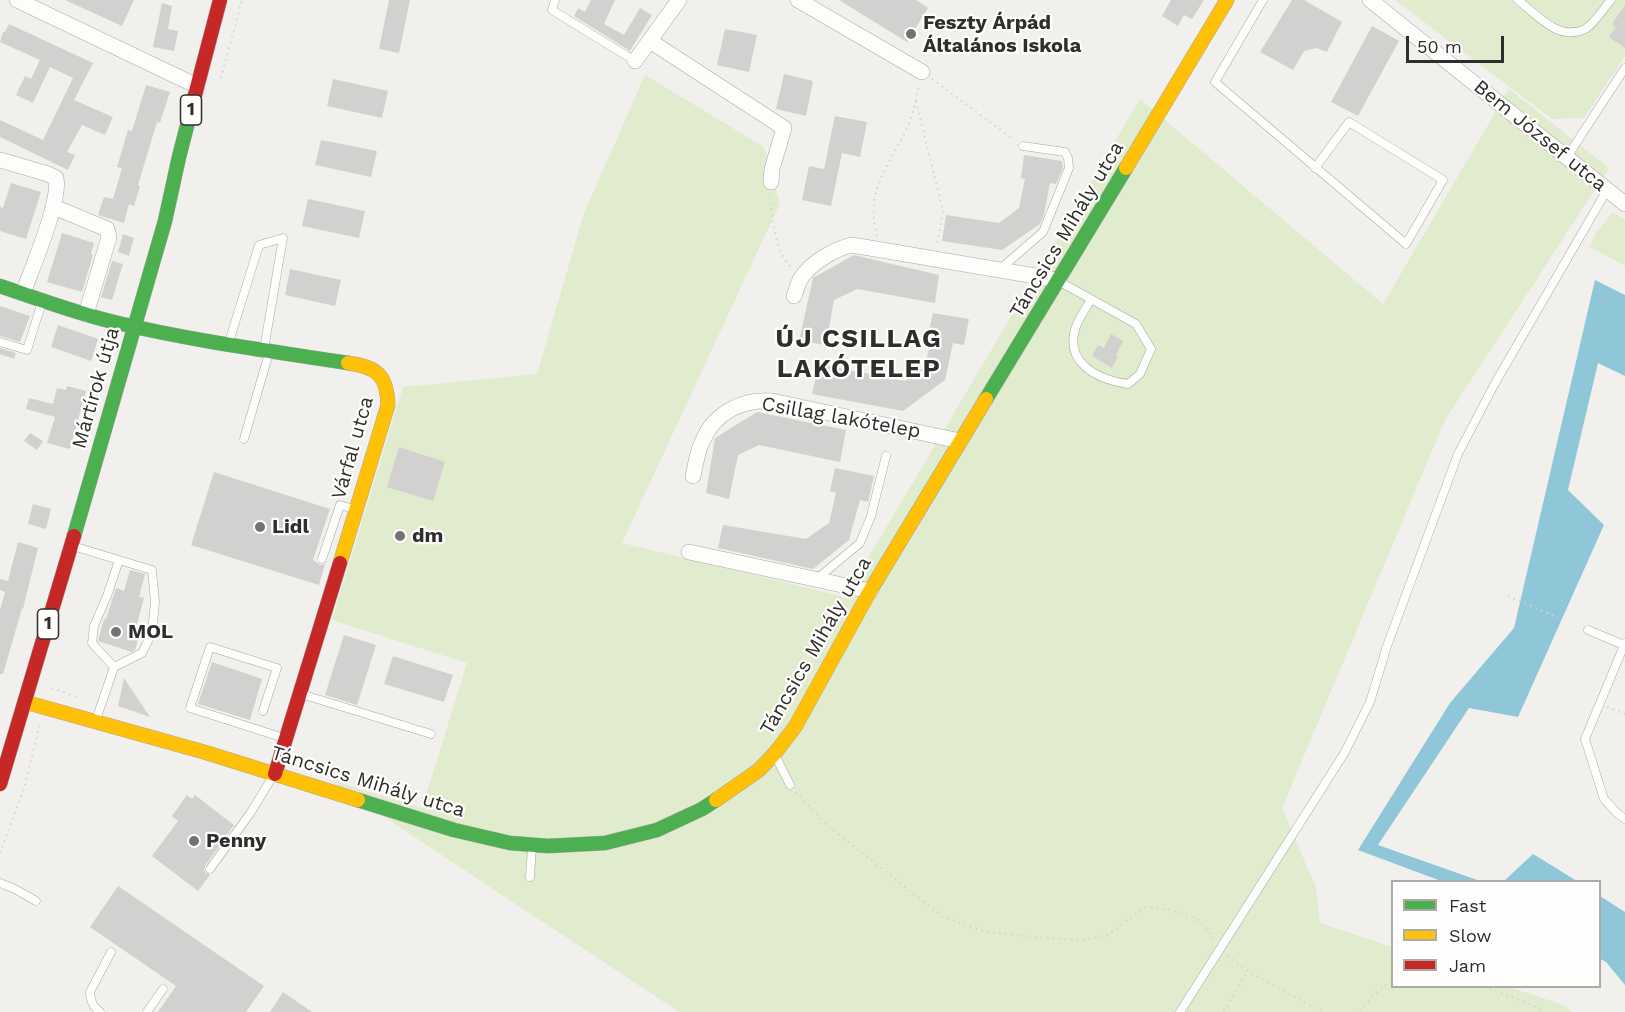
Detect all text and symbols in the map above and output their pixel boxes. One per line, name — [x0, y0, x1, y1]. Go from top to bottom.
place label: Feszty Árpád Általános Iskola — [923, 11, 1081, 58]
scale bar — [1409, 24, 1506, 62]
marker: Feszty Árpád Általános Iskola — [904, 27, 918, 41]
text: 50 m — [1417, 36, 1462, 57]
street label: Bem József utca — [1469, 75, 1611, 197]
road number: 1 — [180, 95, 201, 125]
street label: Táncsics Mihály utca — [1005, 137, 1129, 323]
district label: ÚJ CSILLAG LAKÓTELEP — [776, 323, 942, 384]
street label: Mártírok útja — [67, 325, 125, 451]
street label: Csillag lakótelep — [760, 392, 922, 444]
street label: Várfal utca — [327, 394, 379, 502]
place label: Lidl — [272, 515, 309, 539]
marker: Lidl — [253, 520, 267, 534]
place label: dm — [412, 524, 443, 548]
marker: dm — [393, 529, 407, 543]
street label: Táncsics Mihály utca — [755, 553, 877, 739]
road number: 1 — [38, 609, 58, 639]
place label: MOL — [128, 620, 173, 644]
marker: MOL — [109, 625, 123, 639]
street label: Táncsics Mihály utca — [268, 741, 468, 823]
place label: Penny — [206, 829, 266, 853]
marker: Penny — [187, 834, 201, 848]
legend — [1391, 880, 1601, 988]
text: Fast — [1449, 895, 1486, 916]
text: Slow — [1449, 925, 1492, 946]
text: Jam — [1449, 955, 1486, 976]

